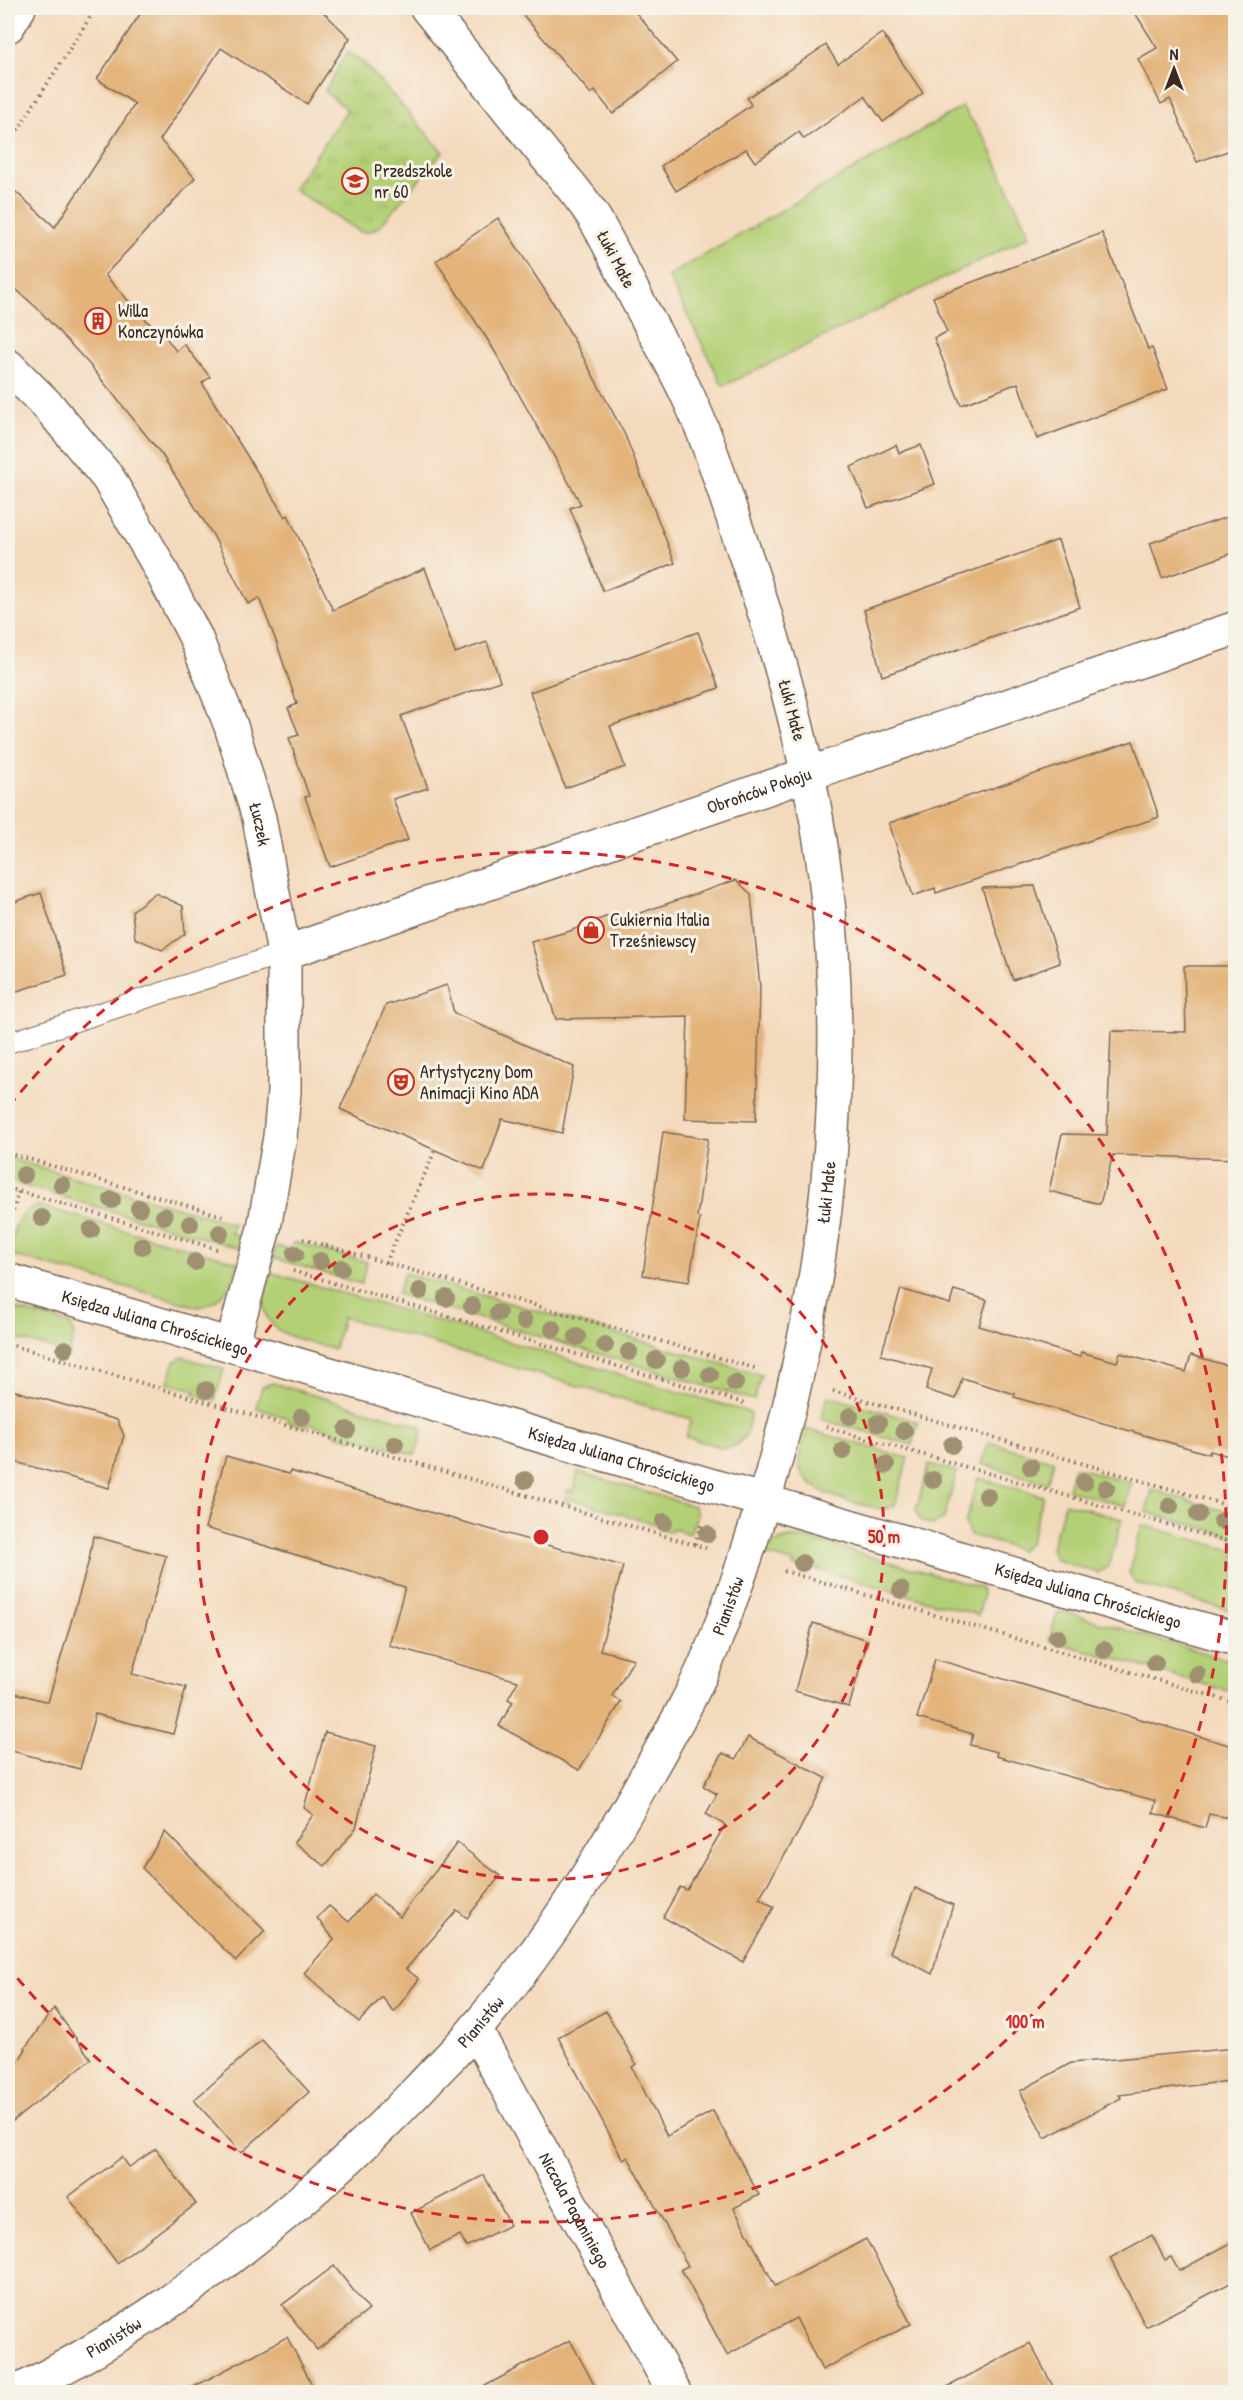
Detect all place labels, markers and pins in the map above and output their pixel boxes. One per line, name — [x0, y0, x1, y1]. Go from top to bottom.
place label: Przedszkole nr 60 — [374, 158, 453, 204]
school or university icon: Przedszkole nr 60 — [340, 166, 370, 196]
place label: Willa Konczynówka — [118, 298, 203, 344]
building icon: Willa Konczynówka — [83, 306, 113, 336]
place label: Cukiernia Italia Trześniewscy — [610, 907, 709, 953]
shop icon: Cukiernia Italia Trześniewscy — [576, 915, 606, 945]
place label: Artystyczny Dom Animacji Kino ADA — [420, 1059, 539, 1105]
theatre icon: Artystyczny Dom Animacji Kino ADA — [386, 1067, 416, 1097]
centre of rings — [531, 1527, 551, 1547]

